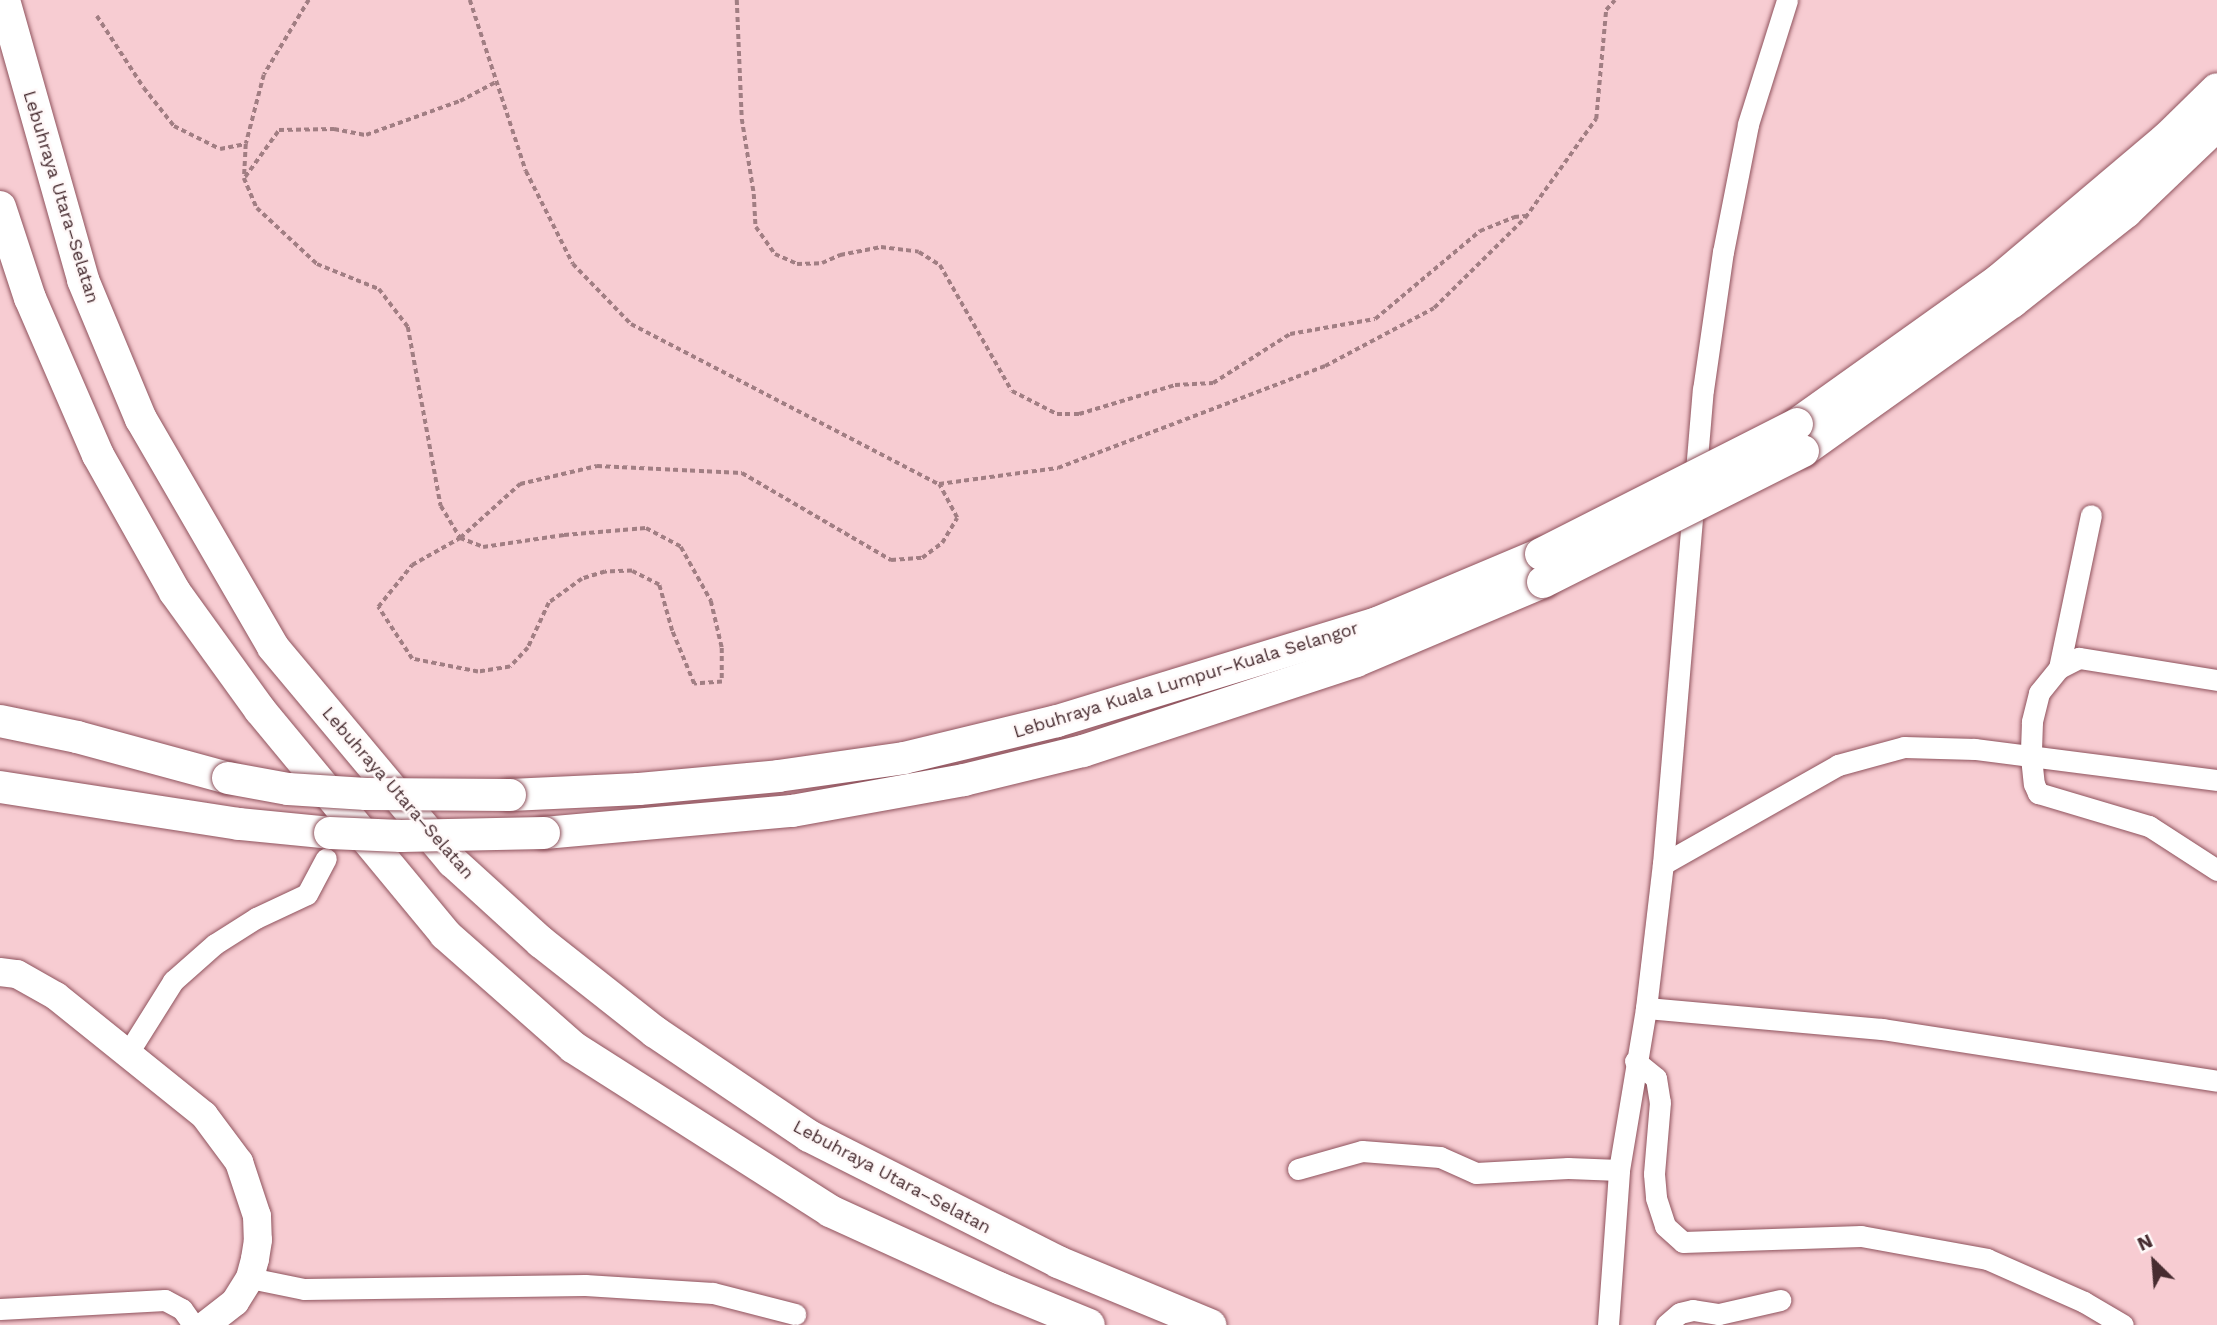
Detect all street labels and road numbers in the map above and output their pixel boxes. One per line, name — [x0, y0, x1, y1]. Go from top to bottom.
street label: Lebuhraya Utara–Selatan — [18, 88, 104, 306]
street label: Lebuhraya Kuala Lumpur–Kuala Selangor — [1010, 617, 1362, 743]
street label: Lebuhraya Utara–Selatan — [317, 702, 479, 884]
street label: Lebuhraya Utara–Selatan — [789, 1115, 995, 1239]

